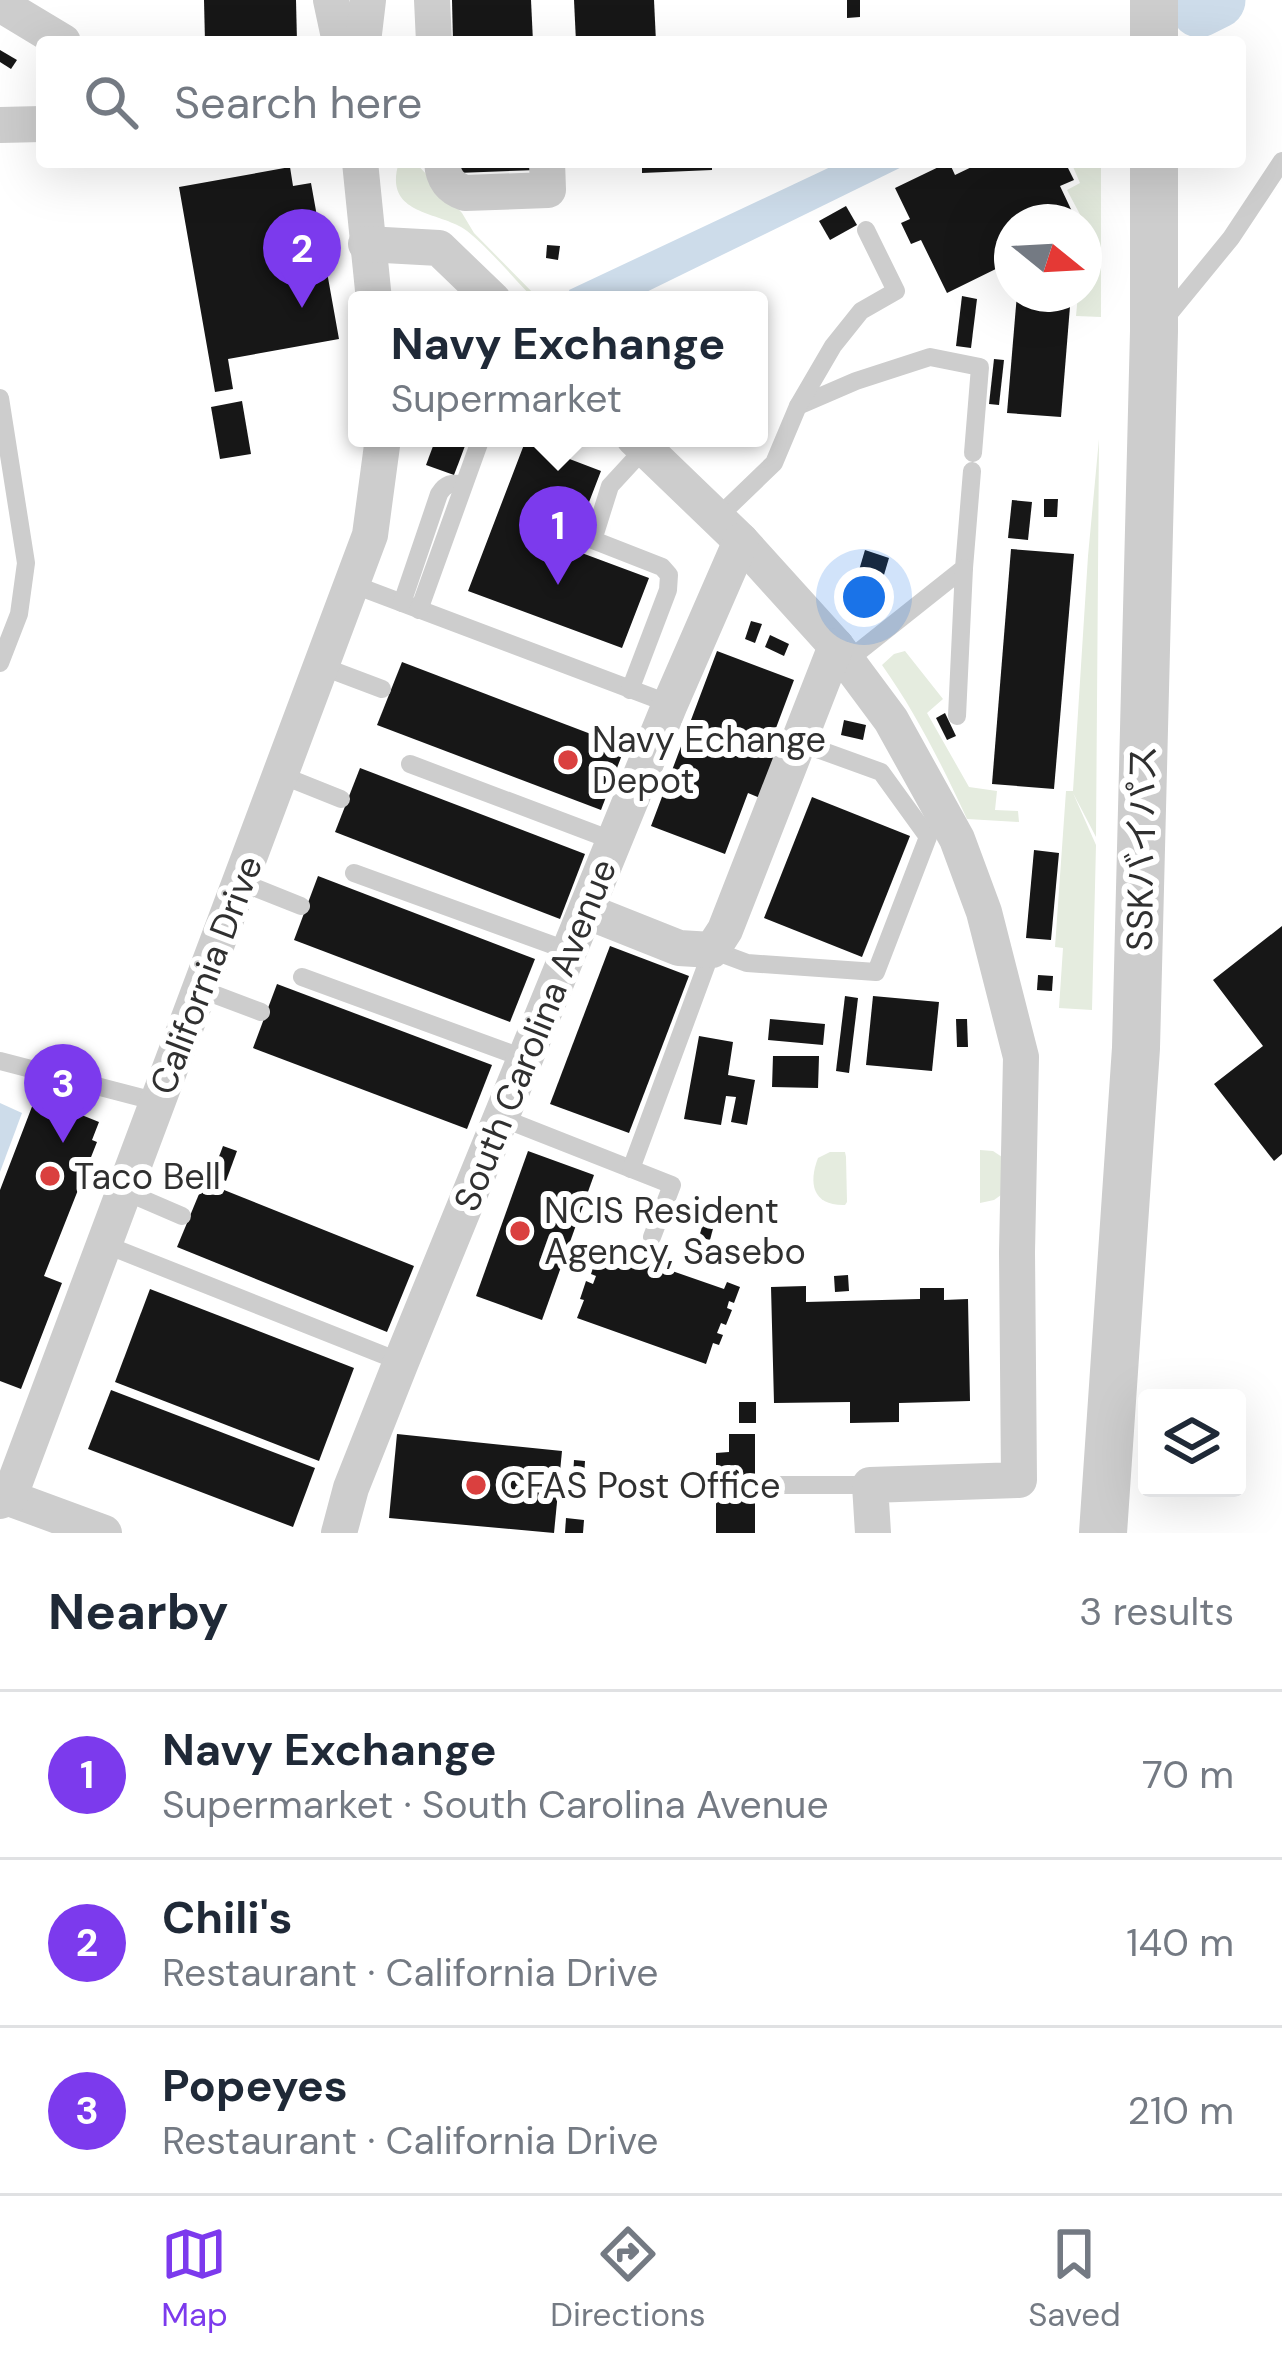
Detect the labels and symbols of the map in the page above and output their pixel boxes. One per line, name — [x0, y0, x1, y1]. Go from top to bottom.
north arrow — [994, 204, 1102, 312]
pin: 2 — [263, 209, 341, 308]
pin: 1 — [519, 486, 597, 585]
your location — [834, 567, 894, 627]
place label: Navy Echange Depot — [592, 716, 826, 804]
street label: SSKバイパス — [1116, 745, 1166, 951]
marker: Navy Echange Depot — [555, 747, 581, 773]
street label: California Drive — [139, 849, 273, 1101]
street label: South Carolina Avenue — [443, 852, 627, 1218]
pin: 3 — [24, 1044, 102, 1143]
place label: Taco Bell — [74, 1153, 221, 1200]
marker: Taco Bell — [37, 1163, 63, 1189]
place label: NCIS Resident Agency, Sasebo — [544, 1187, 806, 1275]
marker: NCIS Resident Agency, Sasebo — [507, 1218, 533, 1244]
place label: CFAS Post Office — [500, 1462, 780, 1509]
marker: CFAS Post Office — [463, 1472, 489, 1498]

